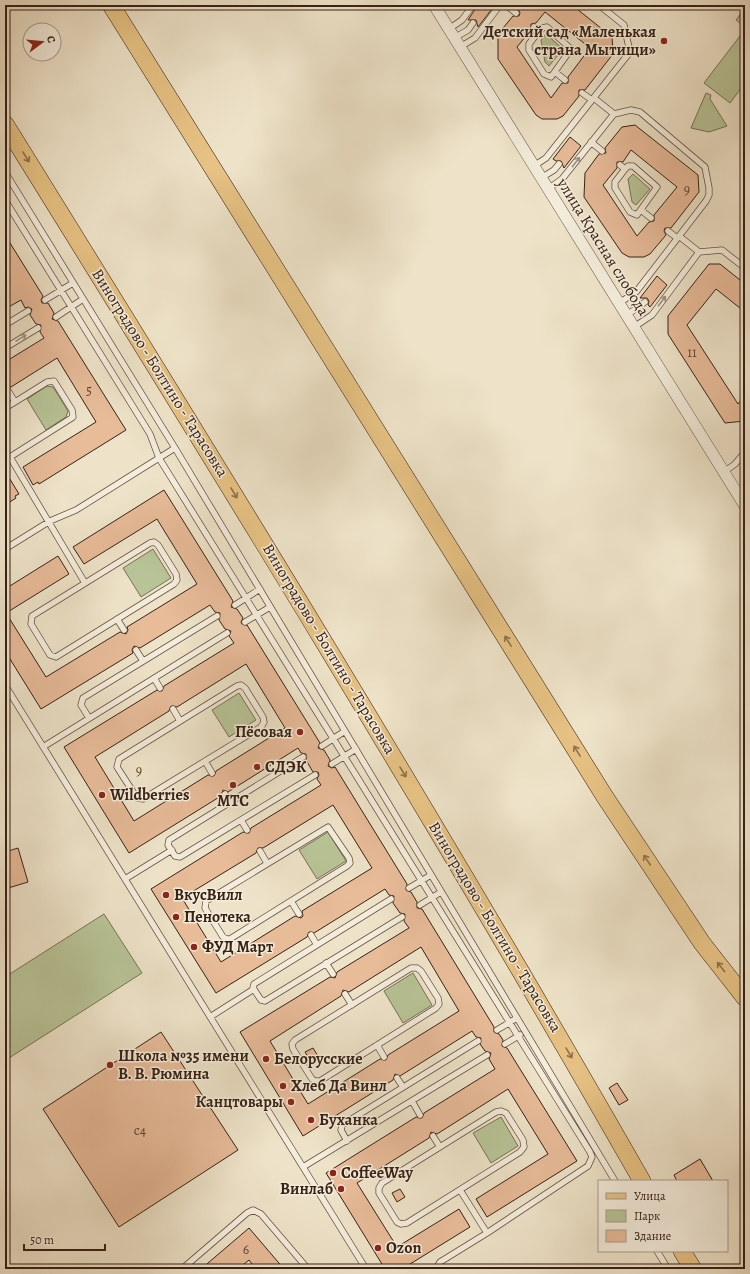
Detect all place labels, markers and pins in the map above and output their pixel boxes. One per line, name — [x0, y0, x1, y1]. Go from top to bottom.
place label: Детский сад «Маленькая страна Мытищи» — [483, 21, 656, 61]
marker: Детский сад «Маленькая страна Мытищи» — [659, 36, 669, 46]
place label: Пёсовая — [235, 721, 292, 743]
marker: Пёсовая — [295, 727, 305, 737]
place label: СДЭК — [265, 756, 307, 778]
marker: СДЭК — [252, 762, 262, 772]
marker: МТС — [228, 780, 238, 790]
place label: Wildberries — [109, 784, 189, 806]
marker: Wildberries — [97, 790, 107, 800]
place label: МТС — [217, 790, 249, 812]
place label: ВкусВилл — [174, 884, 242, 906]
marker: ВкусВилл — [161, 890, 171, 900]
place label: Пенотека — [184, 906, 251, 928]
marker: Пенотека — [171, 912, 181, 922]
place label: ФУД Март — [202, 936, 274, 958]
marker: ФУД Март — [189, 942, 199, 952]
place label: Школа №35 имени В. В. Рюмина — [118, 1045, 249, 1085]
place label: Белорусские — [274, 1048, 363, 1070]
marker: Белорусские — [261, 1054, 271, 1064]
marker: Школа №35 имени В. В. Рюмина — [105, 1060, 115, 1070]
place label: Хлеб Да Винл — [291, 1075, 387, 1097]
marker: Хлеб Да Винл — [278, 1081, 288, 1091]
place label: Канцтовары — [196, 1091, 283, 1113]
marker: Канцтовары — [286, 1097, 296, 1107]
place label: Буханка — [319, 1109, 378, 1131]
marker: Буханка — [306, 1115, 316, 1125]
place label: CoffeeWay — [341, 1162, 414, 1184]
marker: CoffeeWay — [328, 1168, 338, 1178]
place label: Винлаб — [280, 1178, 333, 1200]
marker: Винлаб — [336, 1184, 346, 1194]
place label: Ozon — [386, 1237, 421, 1259]
marker: Ozon — [373, 1243, 383, 1253]

